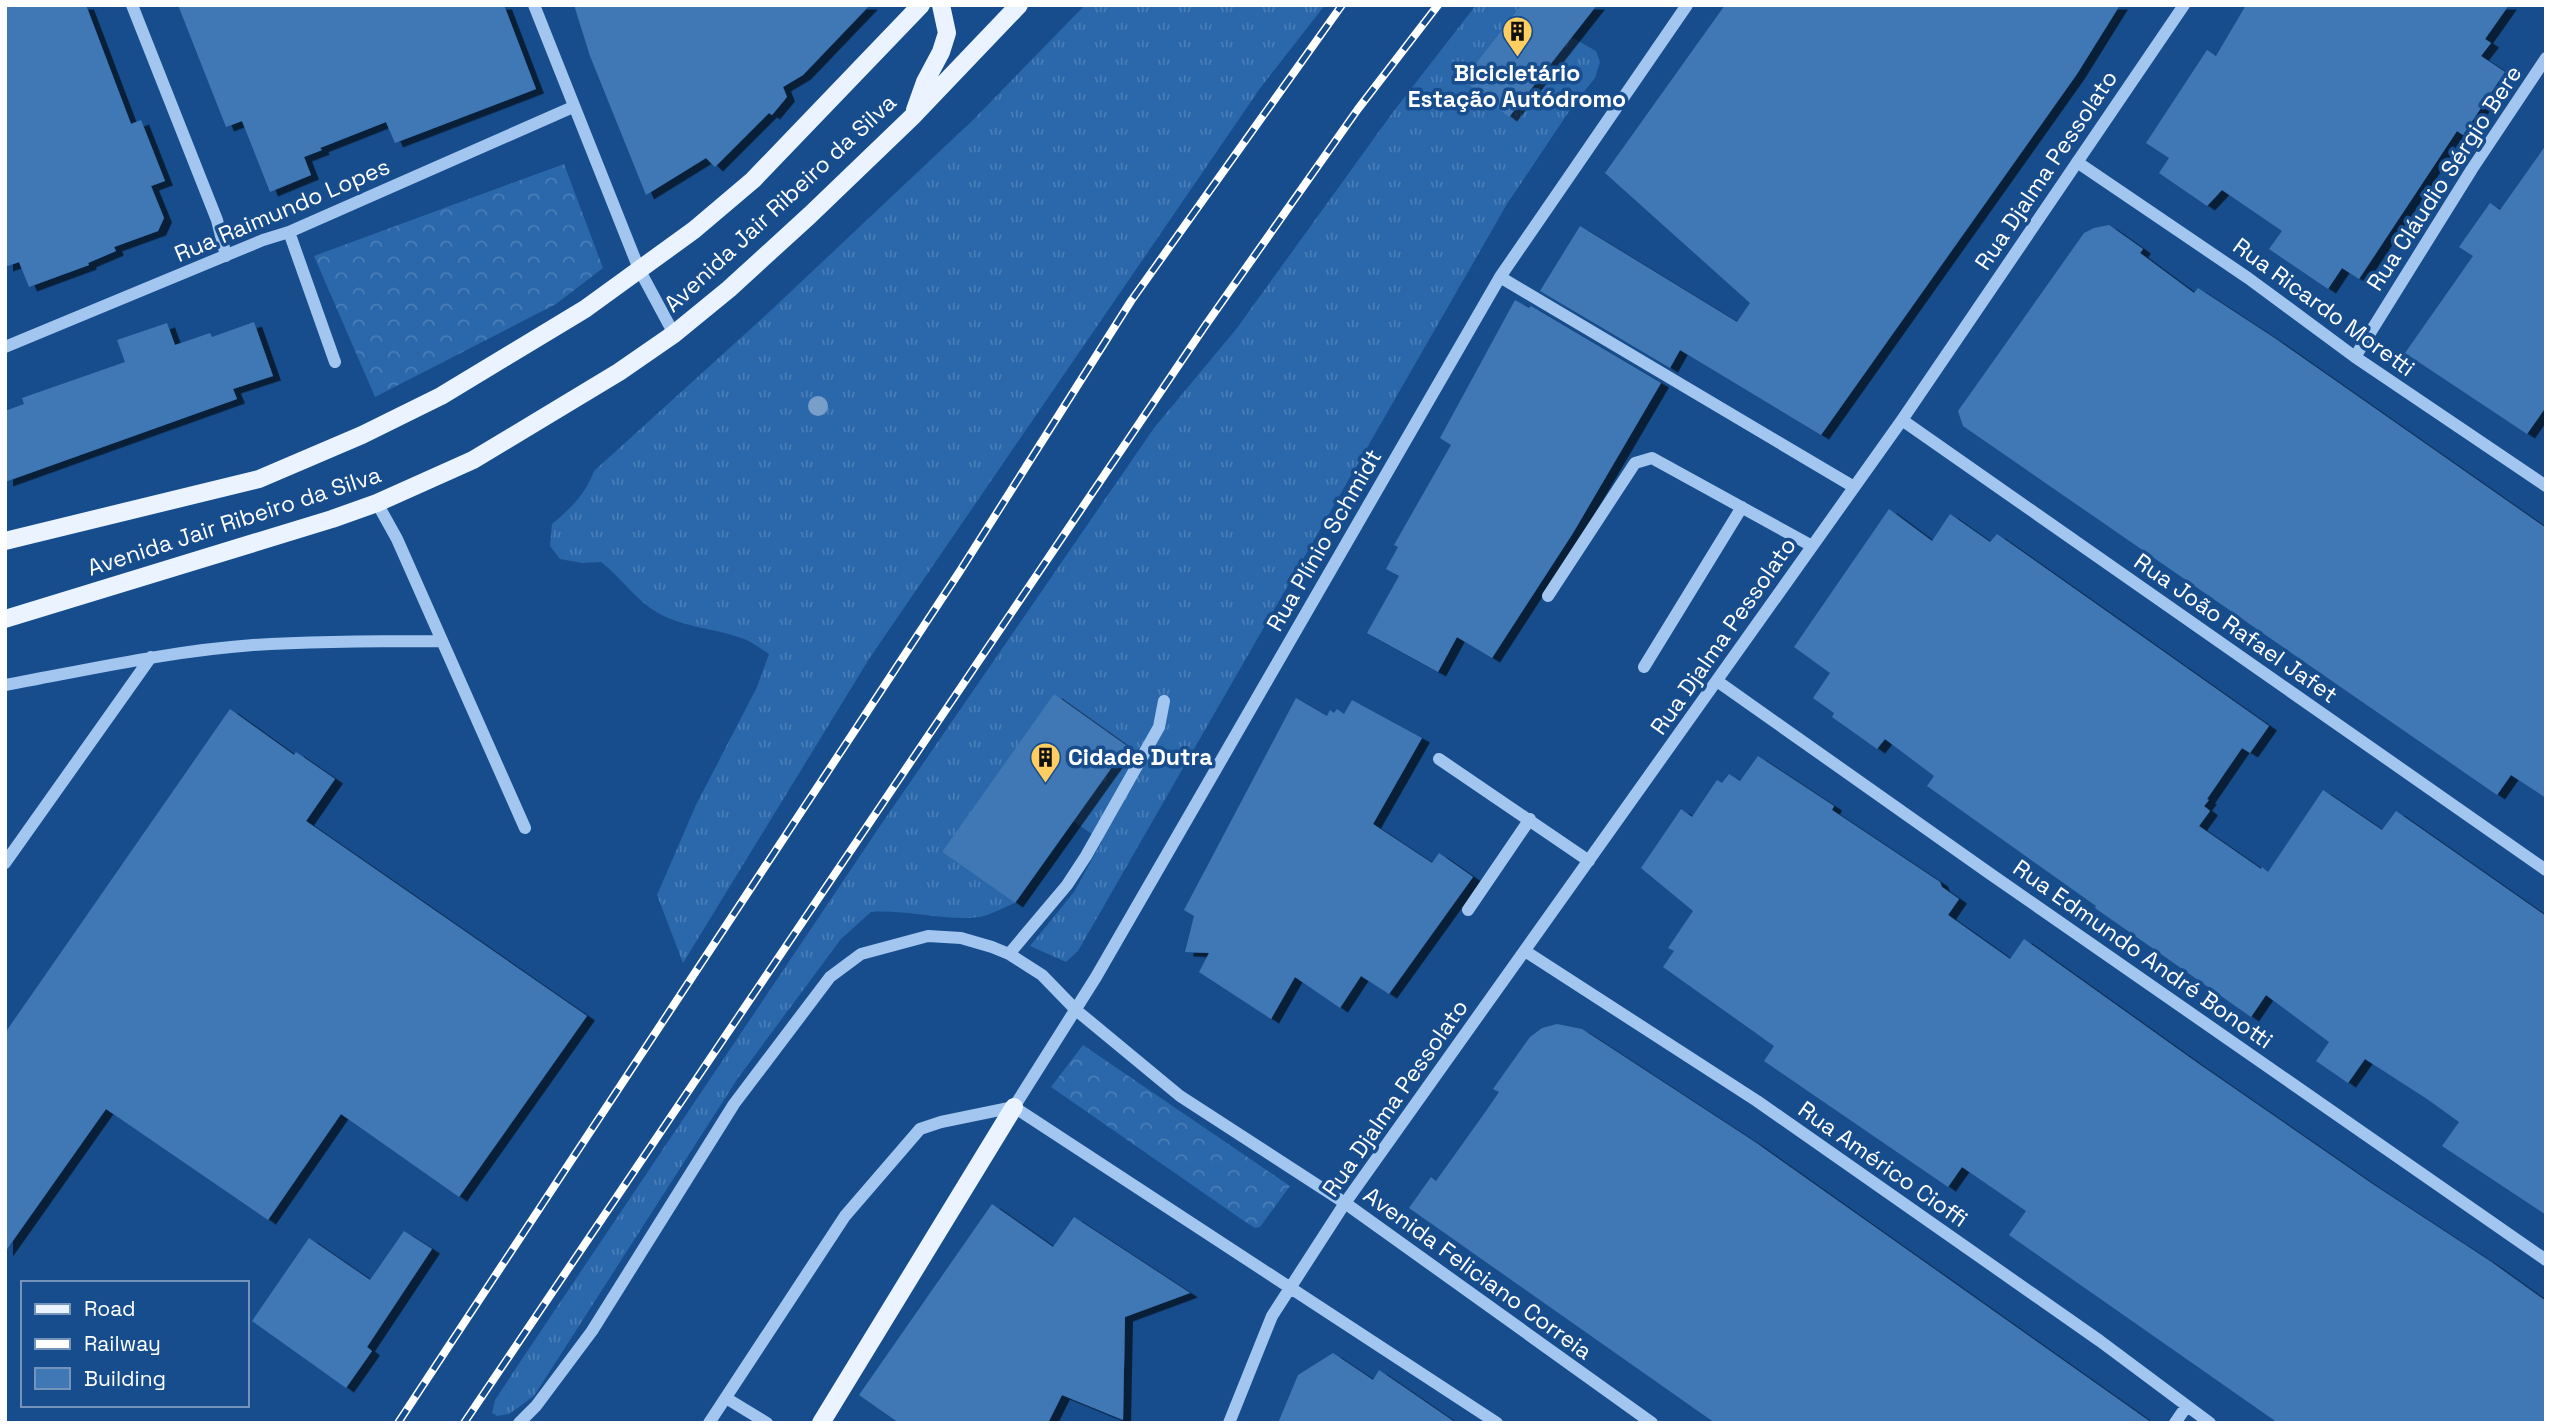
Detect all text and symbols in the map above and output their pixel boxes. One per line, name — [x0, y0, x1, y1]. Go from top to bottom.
building icon: Bicicletário Estação Autódromo — [1500, 15, 1534, 59]
place label: Bicicletário Estação Autódromo — [1408, 58, 1626, 114]
street label: Rua Cláudio Sérgio Bere — [2360, 60, 2528, 296]
street label: Rua Djalma Pessolato — [1968, 64, 2124, 276]
street label: Avenida Jair Ribeiro da Silva — [658, 87, 902, 319]
street label: Rua Raimundo Lopes — [170, 151, 394, 269]
street label: Rua Ricardo Moretti — [2227, 231, 2421, 383]
street label: Rua Plínio Schmidt — [1260, 444, 1388, 636]
street label: Avenida Jair Ribeiro da Silva — [83, 459, 385, 583]
street label: Rua Djalma Pessolato — [1643, 531, 1803, 741]
street label: Rua João Rafael Jafet — [2128, 546, 2344, 710]
building icon: Cidade Dutra — [1028, 740, 1062, 784]
place label: Cidade Dutra — [1068, 742, 1213, 772]
street label: Rua Edmundo André Bonotti — [2007, 853, 2279, 1055]
street label: Rua Djalma Pessolato — [1315, 993, 1475, 1203]
street label: Rua Américo Cioffi — [1792, 1094, 1974, 1234]
street label: Avenida Feliciano Correia — [1358, 1180, 1598, 1366]
legend — [21, 1281, 248, 1407]
text: Road — [84, 1295, 136, 1322]
text: Railway — [84, 1330, 161, 1357]
text: Building — [84, 1365, 166, 1392]

